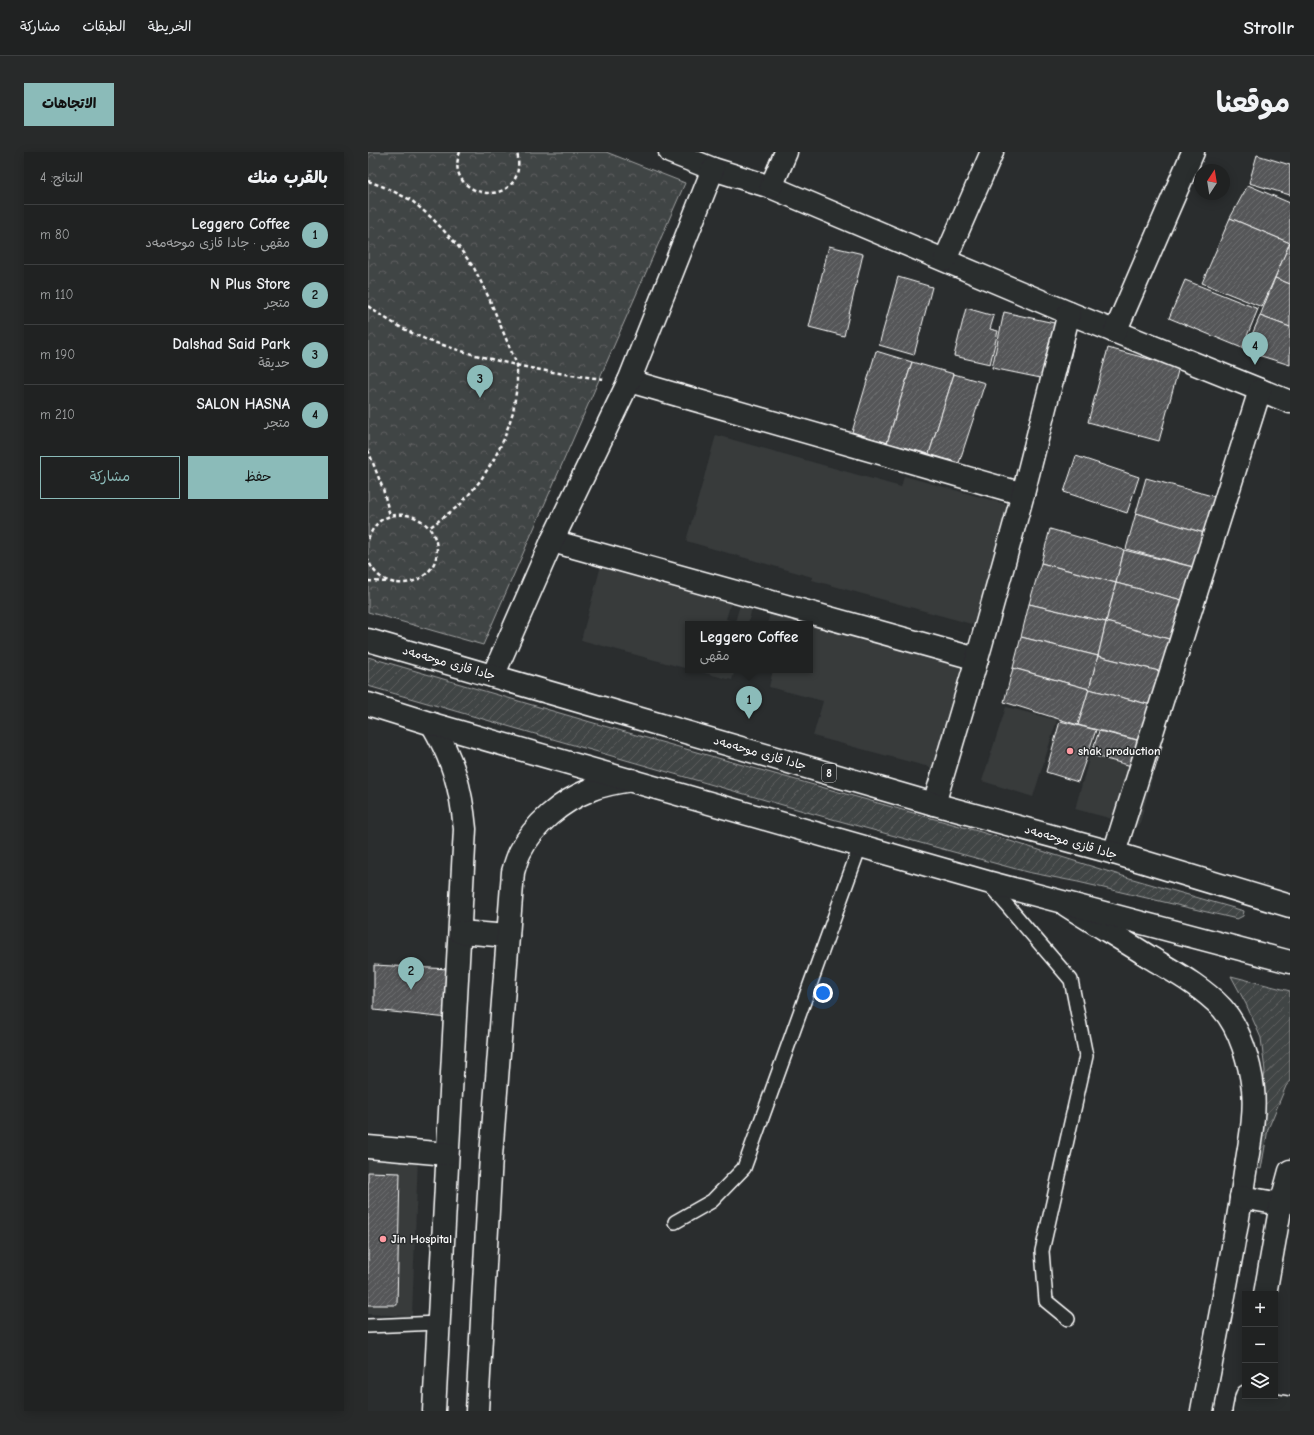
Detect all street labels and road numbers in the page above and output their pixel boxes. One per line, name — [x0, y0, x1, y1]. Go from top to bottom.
street label: جادا قازی موحەمەد — [401, 643, 497, 684]
street label: جادا قازی موحەمەد — [712, 733, 808, 774]
road number: 8 — [822, 764, 836, 782]
street label: جادا قازی موحەمەد — [1023, 822, 1119, 863]

